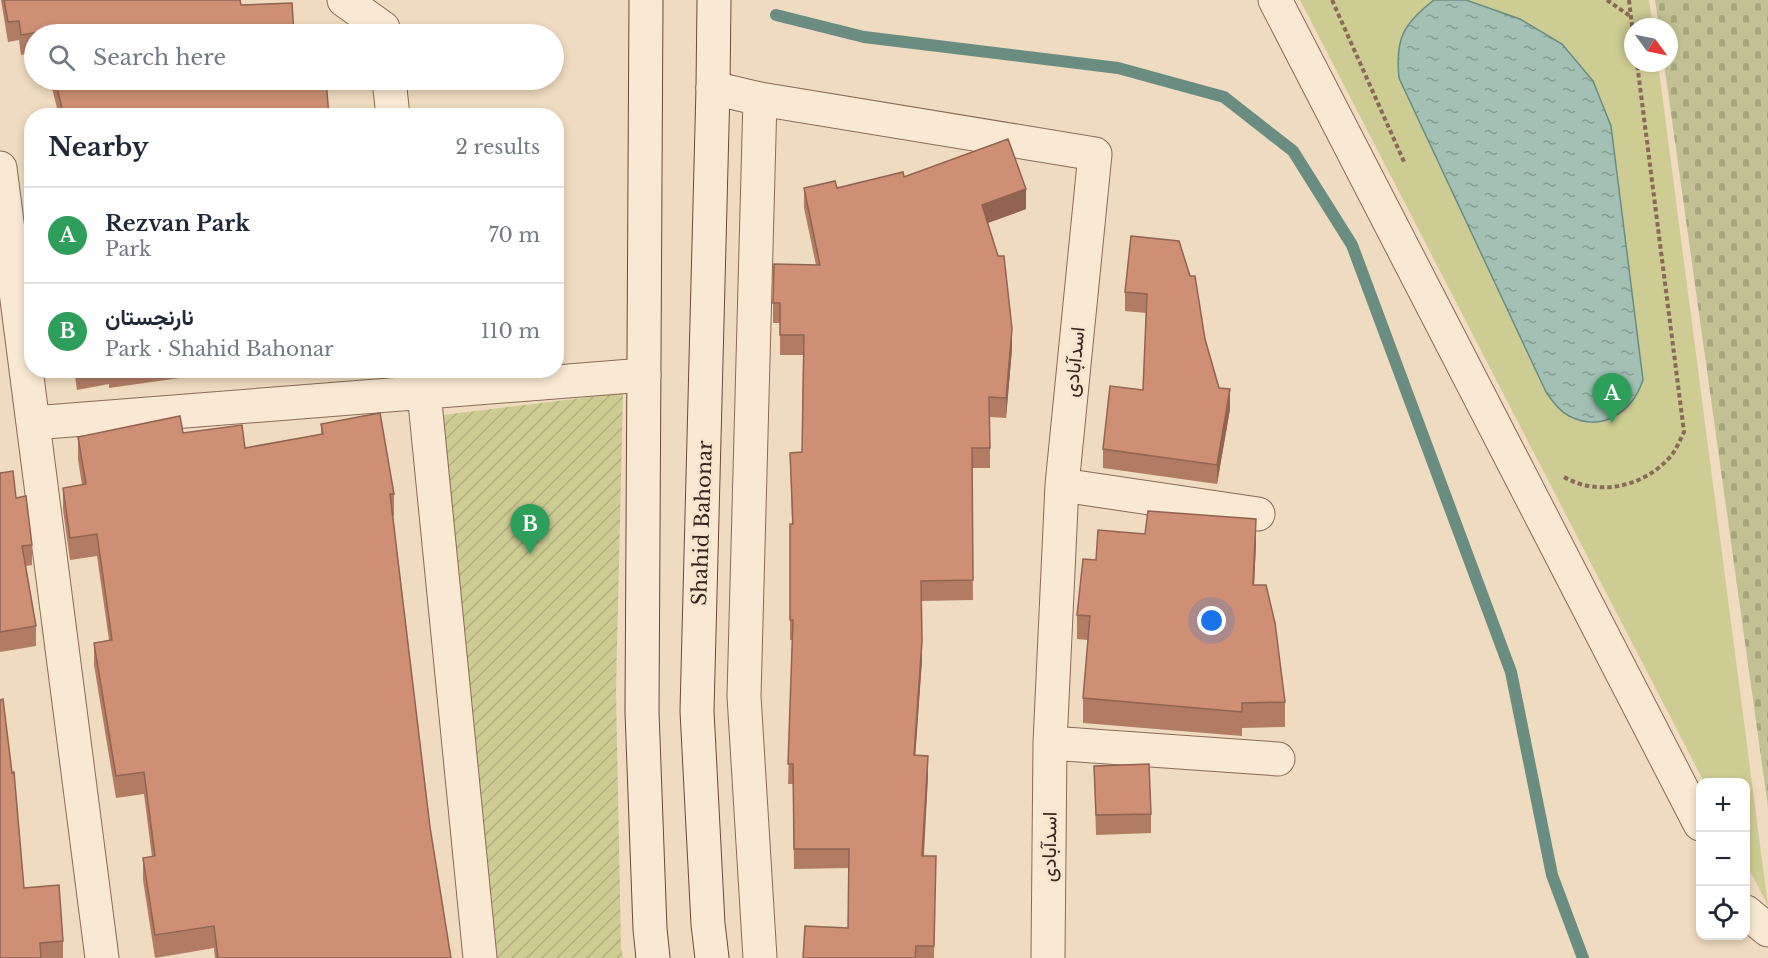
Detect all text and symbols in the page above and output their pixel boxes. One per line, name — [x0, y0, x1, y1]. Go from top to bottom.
north arrow — [1624, 18, 1678, 72]
search box — [24, 24, 564, 90]
icon: search — [45, 41, 78, 74]
text: Search here — [93, 44, 226, 71]
text: Nearby — [48, 131, 149, 163]
text: 2 results — [456, 135, 540, 159]
text: Rezvan Park — [105, 210, 250, 237]
text: A — [59, 223, 76, 247]
text: 70 m — [488, 223, 540, 247]
text: Park — [105, 237, 151, 261]
text: نارنجستان — [105, 304, 194, 331]
text: B — [60, 319, 75, 343]
text: 110 m — [481, 319, 540, 343]
street label: اسدآبادی — [1058, 326, 1090, 398]
text: Park · Shahid Bahonar — [105, 337, 334, 361]
pin: A — [1592, 374, 1632, 423]
street label: Shahid Bahonar — [687, 440, 717, 606]
pin: B — [510, 504, 550, 554]
your location — [1197, 606, 1226, 635]
map controls — [1696, 778, 1750, 940]
button: + — [1696, 778, 1750, 832]
street label: اسدآبادی — [1036, 812, 1062, 882]
button: − — [1696, 832, 1750, 886]
button: locate — [1696, 886, 1750, 940]

